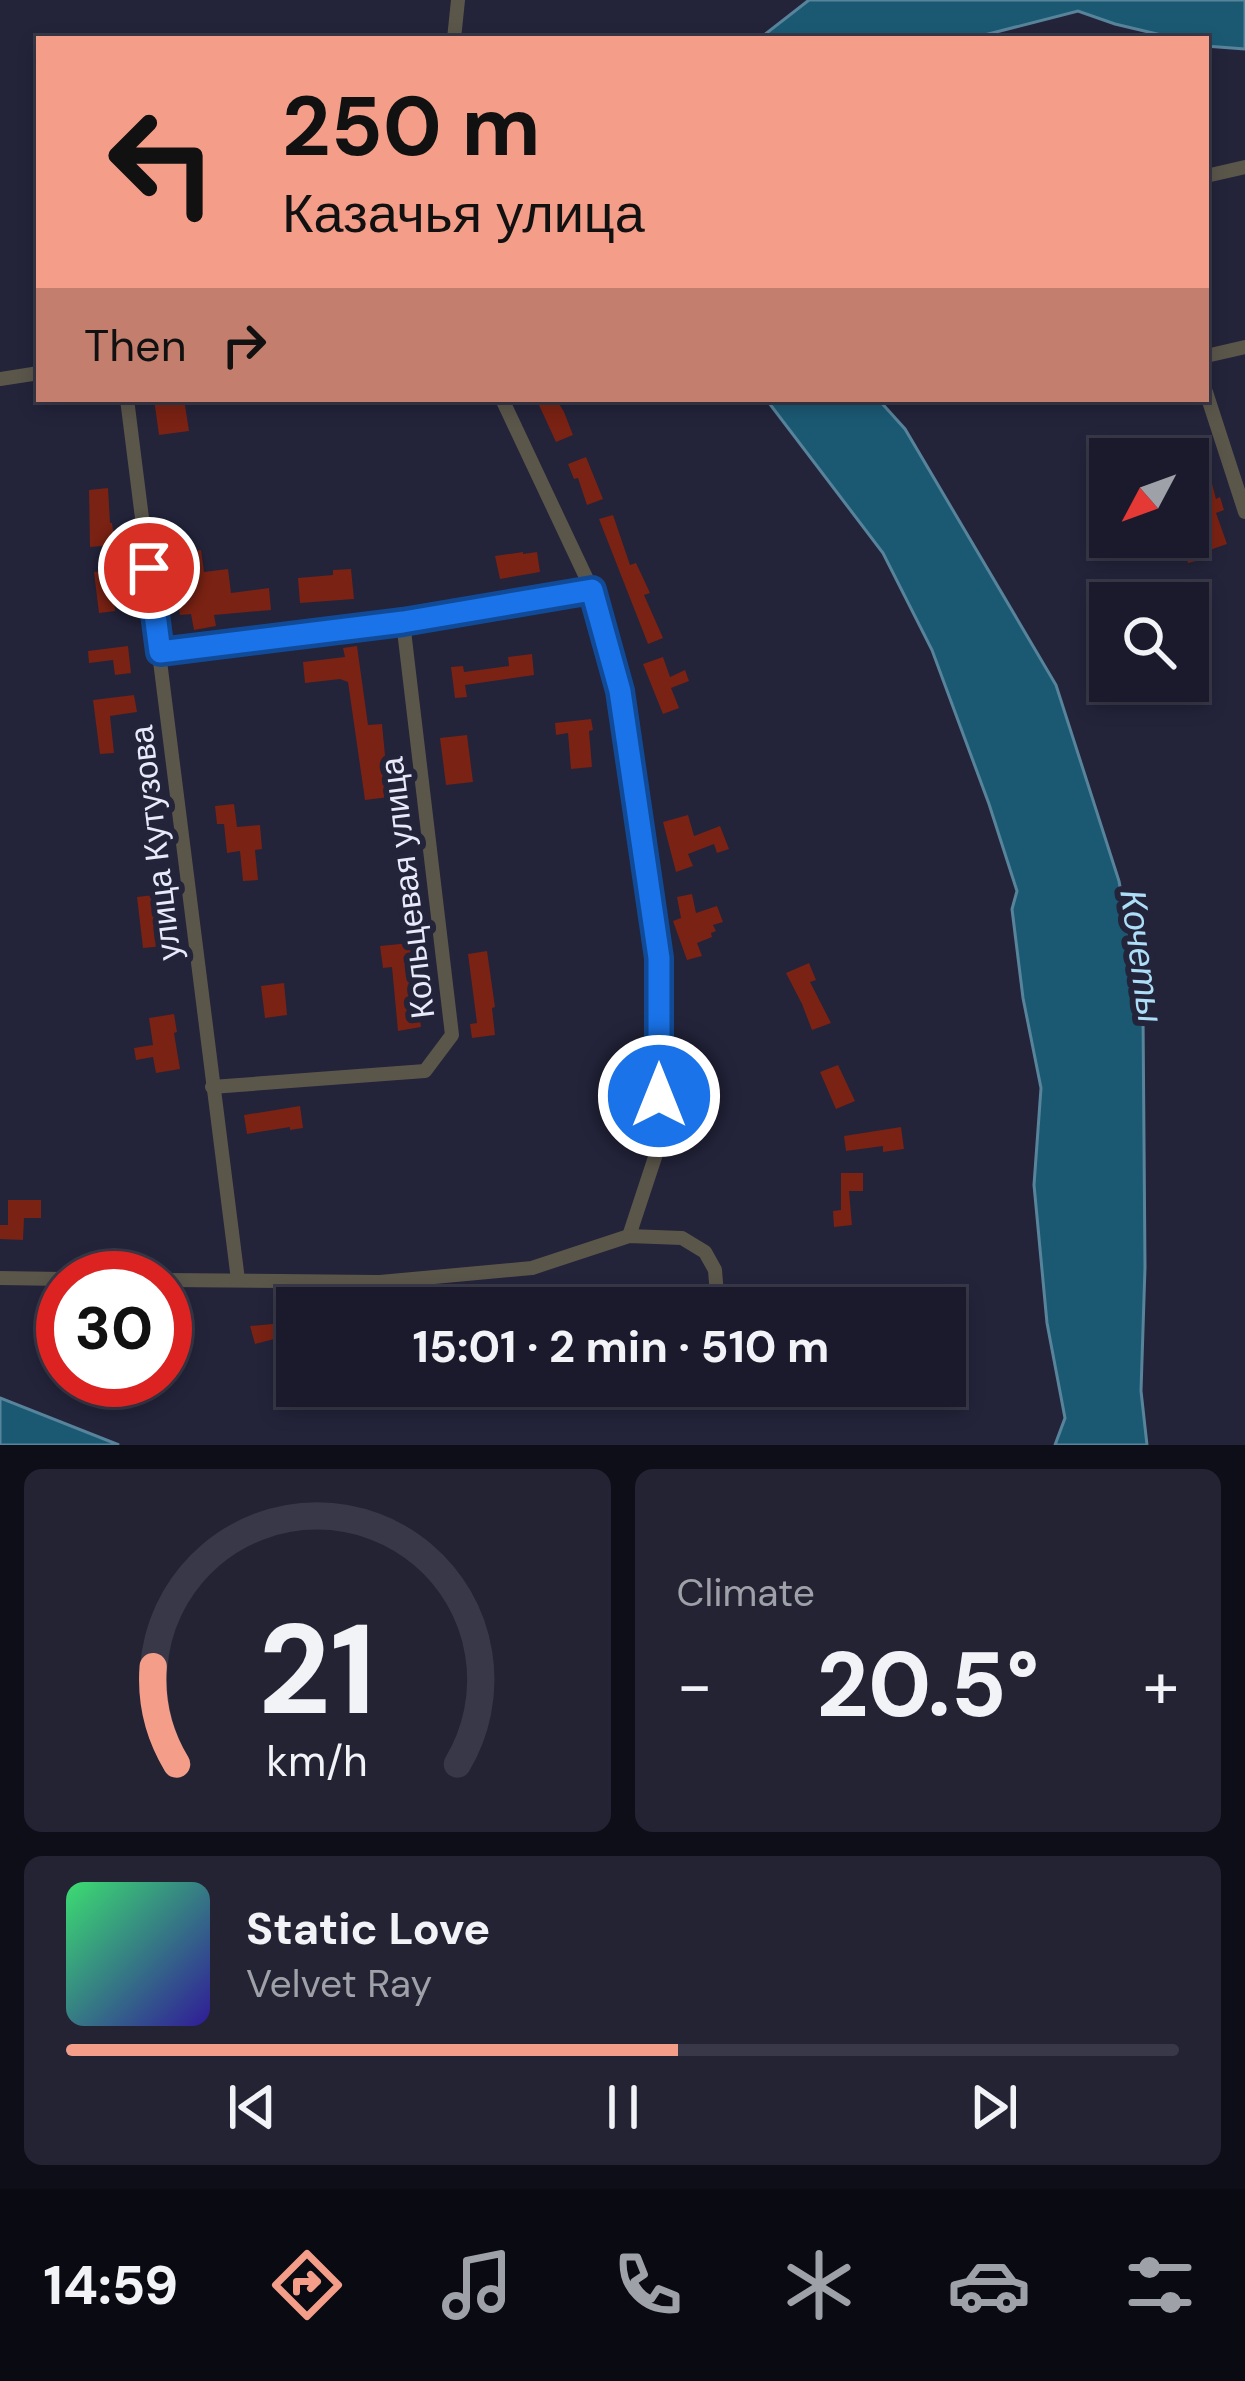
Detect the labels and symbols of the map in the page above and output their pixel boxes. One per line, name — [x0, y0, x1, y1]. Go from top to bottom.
north arrow — [1089, 438, 1209, 558]
pin — [98, 517, 200, 619]
street label: улица Кутузова — [119, 723, 191, 963]
street label: Кольцевая улица — [370, 754, 444, 1021]
water label: Кочеты — [1109, 886, 1175, 1026]
position arrow — [596, 1033, 722, 1159]
speed limit sign: 30 — [36, 1251, 192, 1407]

